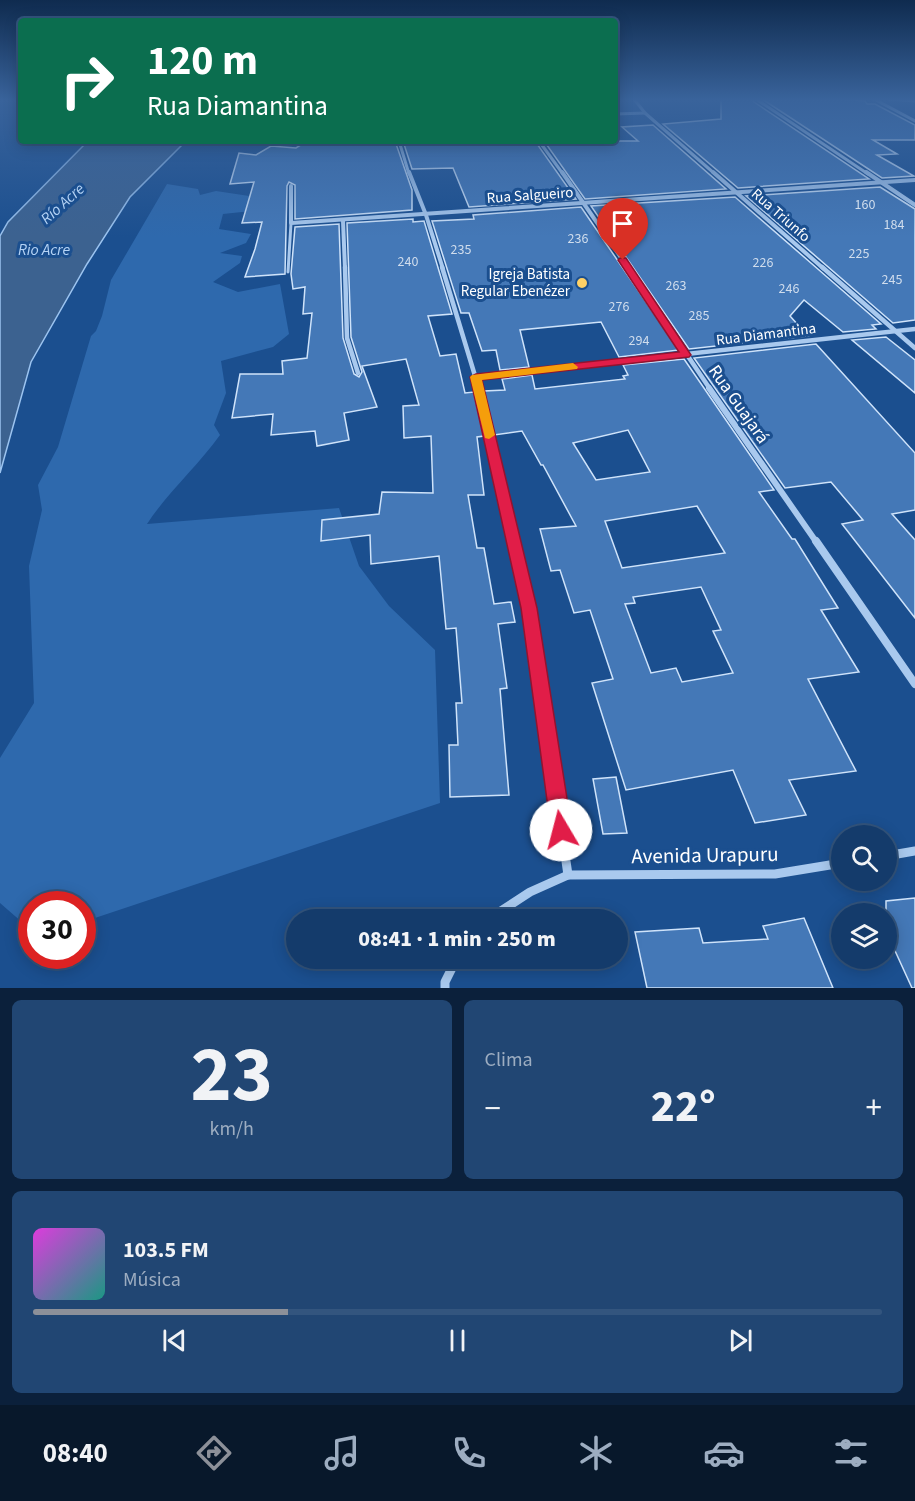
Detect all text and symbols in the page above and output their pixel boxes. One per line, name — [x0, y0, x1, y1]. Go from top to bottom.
text: 120 m — [147, 31, 258, 91]
icon: right — [48, 42, 126, 120]
text: Rua Diamantina — [147, 87, 328, 126]
water label: Río Acre — [36, 178, 90, 229]
street label: Rua Salgueiro — [486, 182, 574, 209]
street label: Rua Triunfo — [747, 184, 815, 247]
house number: 160 — [855, 195, 875, 215]
pin — [597, 198, 648, 260]
icon: arrive — [606, 207, 639, 240]
house number: 184 — [884, 215, 904, 235]
house number: 236 — [568, 229, 588, 249]
water label: Rio Acre — [18, 239, 70, 261]
house number: 235 — [451, 240, 471, 260]
house number: 225 — [849, 244, 869, 264]
house number: 240 — [398, 252, 418, 272]
house number: 226 — [753, 253, 773, 273]
place label: Igreja Batista Regular Ebenézer — [461, 264, 571, 302]
house number: 245 — [882, 270, 902, 290]
marker: Igreja Batista Regular Ebenézer — [575, 276, 589, 290]
house number: 263 — [666, 276, 686, 296]
house number: 246 — [779, 279, 799, 299]
house number: 276 — [609, 297, 629, 317]
house number: 285 — [689, 306, 709, 326]
street label: Rua Diamantina — [715, 318, 817, 351]
house number: 294 — [629, 331, 649, 351]
street label: Rua Guajará — [702, 360, 775, 449]
position arrow — [529, 798, 593, 862]
map controls — [831, 825, 897, 969]
button: search — [831, 825, 897, 891]
street label: Avenida Urapuru — [631, 839, 779, 871]
speed limit sign: 30 — [18, 891, 96, 969]
button: layers — [831, 903, 897, 969]
text: 08:41 · 1 min · 250 m — [358, 923, 556, 955]
text: 23 — [191, 1020, 273, 1131]
text: Clima — [485, 1046, 533, 1074]
text: 22° — [651, 1075, 716, 1139]
text: − — [485, 1085, 501, 1132]
text: + — [866, 1085, 882, 1132]
text: km/h — [210, 1115, 254, 1143]
text: 103.5 FM — [123, 1234, 209, 1266]
text: Música — [123, 1266, 181, 1294]
icon: previous — [158, 1324, 191, 1357]
icon: pause — [441, 1324, 474, 1357]
icon: next — [724, 1324, 757, 1357]
icon: directions — [193, 1432, 235, 1474]
icon: music — [321, 1432, 363, 1474]
icon: phone — [448, 1432, 490, 1474]
icon: climate — [575, 1432, 617, 1474]
icon: car — [703, 1432, 745, 1474]
icon: filters — [830, 1432, 872, 1474]
text: 08:40 — [43, 1434, 108, 1473]

